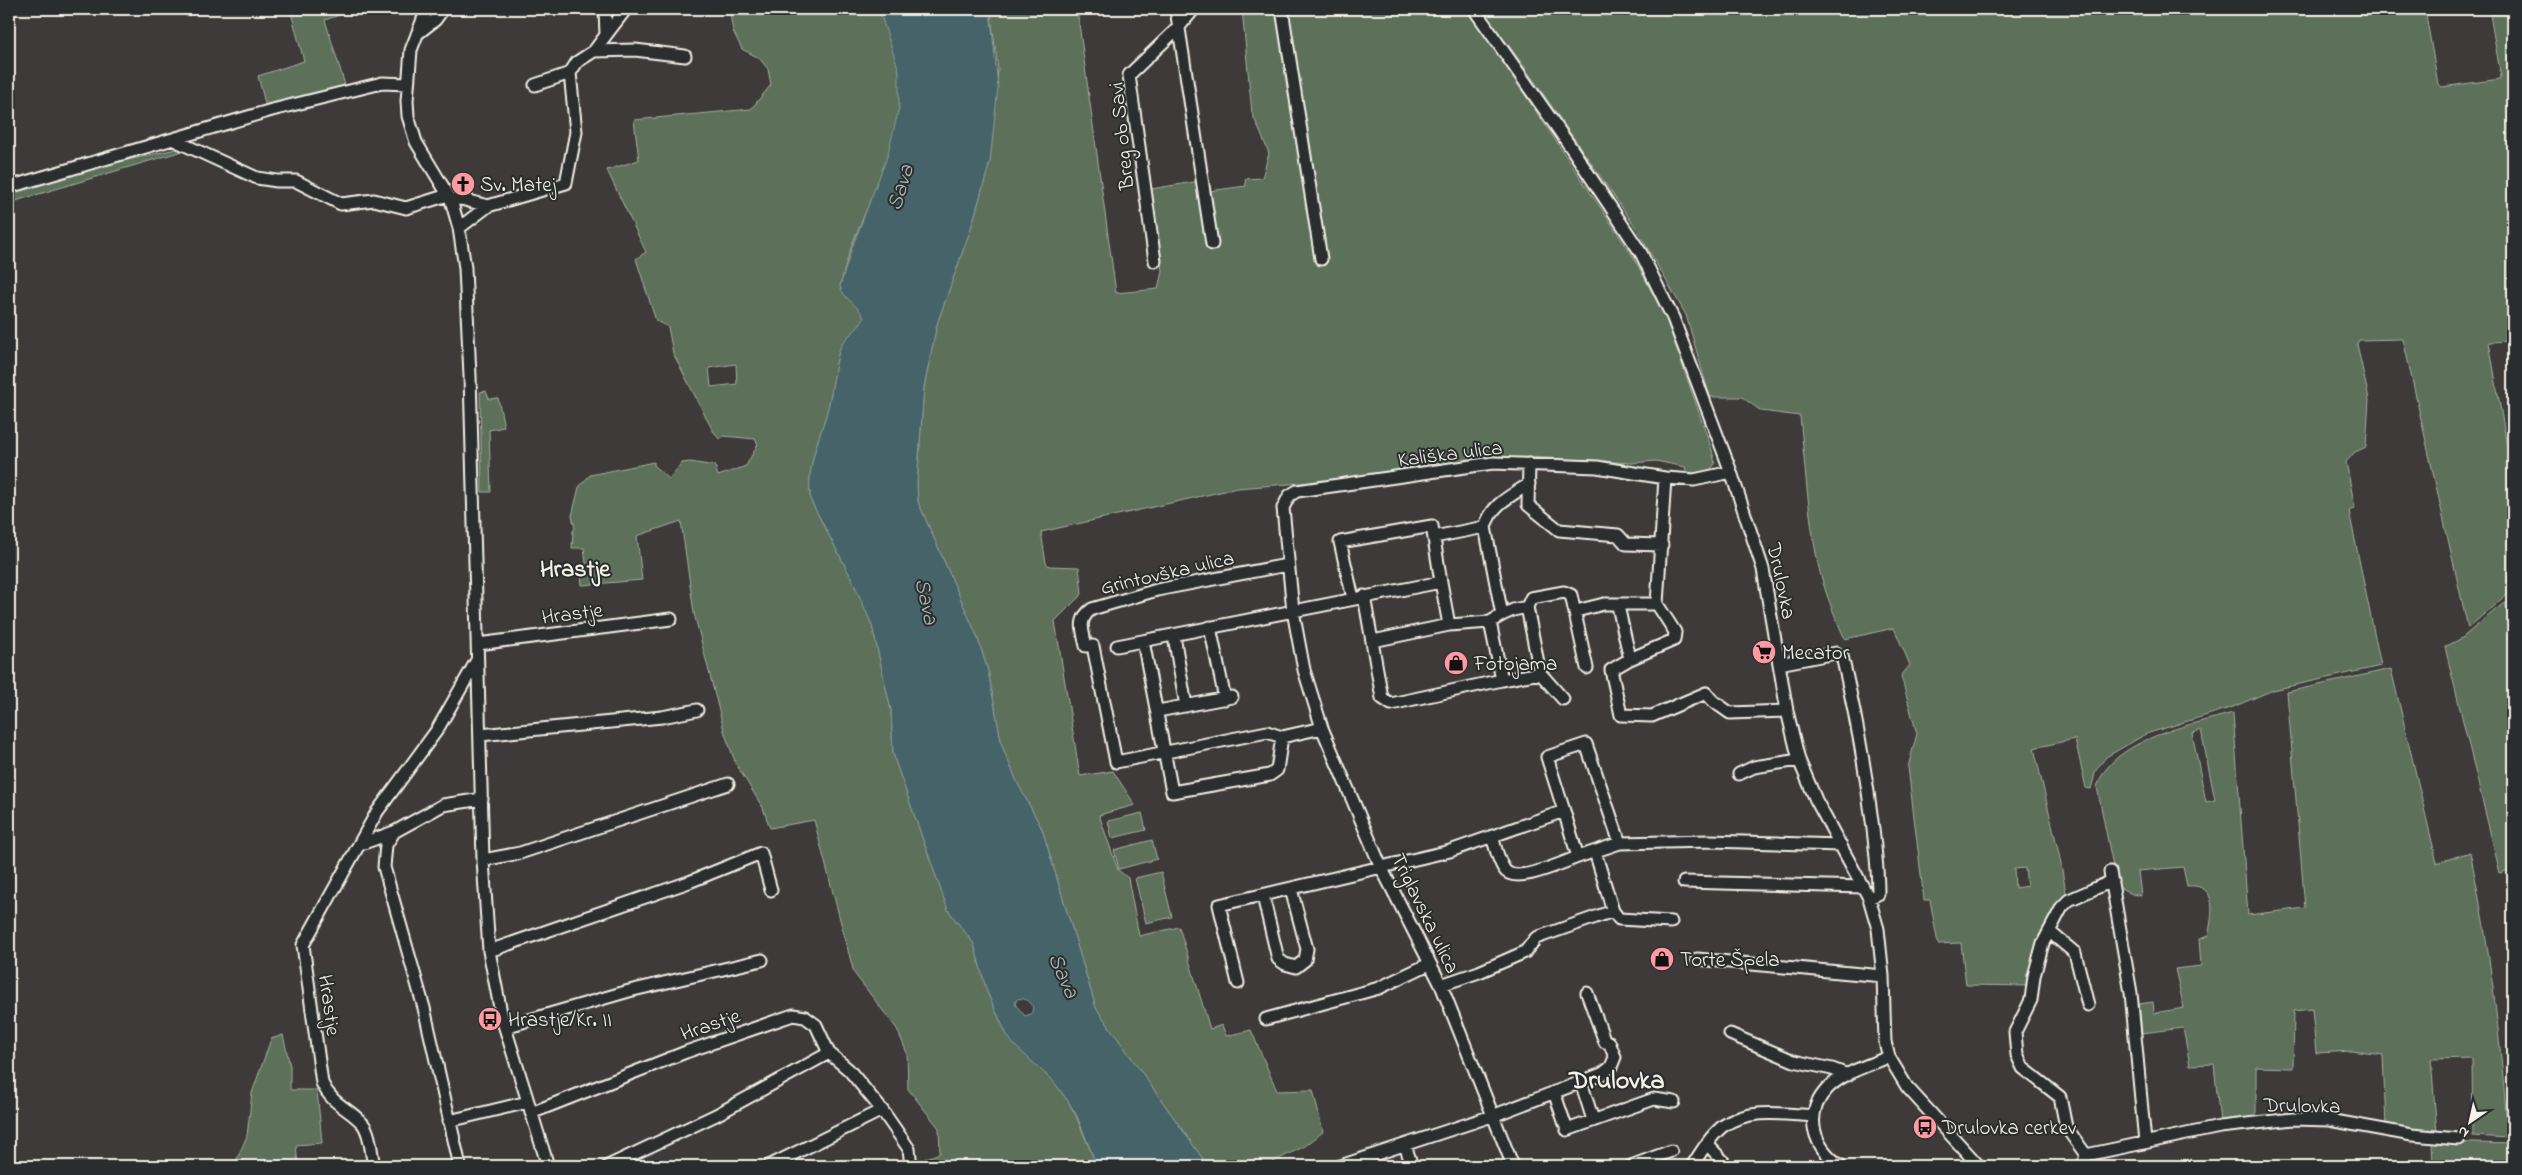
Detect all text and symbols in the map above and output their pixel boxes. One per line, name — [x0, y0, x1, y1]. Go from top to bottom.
street label: Breg ob Savi — [1102, 80, 1146, 192]
water label: Sava — [880, 160, 924, 215]
church icon: Sv. Matej — [450, 171, 476, 197]
place label: Sv. Matej — [480, 171, 557, 201]
street label: Kališka ulica — [1396, 434, 1504, 476]
street label: Drulovka — [1757, 540, 1803, 622]
street label: Grintovška ulica — [1098, 544, 1237, 604]
district label: Hrastje — [540, 553, 611, 588]
water label: Sava — [905, 576, 946, 629]
street label: Hrastje — [540, 596, 605, 634]
supermarket icon: Mecator — [1751, 639, 1777, 665]
place label: Mecator — [1782, 639, 1850, 669]
shop icon: Fotojama — [1443, 650, 1469, 676]
place label: Fotojama — [1473, 650, 1557, 680]
street label: Triglavska ulica — [1380, 849, 1466, 980]
shop icon: Torte Špela — [1649, 946, 1675, 972]
place label: Torte Špela — [1680, 946, 1780, 976]
water label: Sava — [1038, 949, 1087, 1005]
street label: Hrastje — [309, 973, 347, 1038]
street label: Hrastje — [677, 1002, 745, 1050]
bus stop icon: Hrastje/Kr. II — [477, 1006, 503, 1032]
place label: Hrastje/Kr. II — [508, 1006, 612, 1036]
district label: Drulovka — [1568, 1063, 1665, 1101]
street label: Drulovka — [2262, 1091, 2341, 1123]
north arrow — [2444, 1098, 2494, 1148]
bus stop icon: Drulovka cerkev — [1912, 1114, 1938, 1140]
place label: Drulovka cerkev — [1941, 1114, 2077, 1144]
text: N — [2454, 1120, 2473, 1143]

